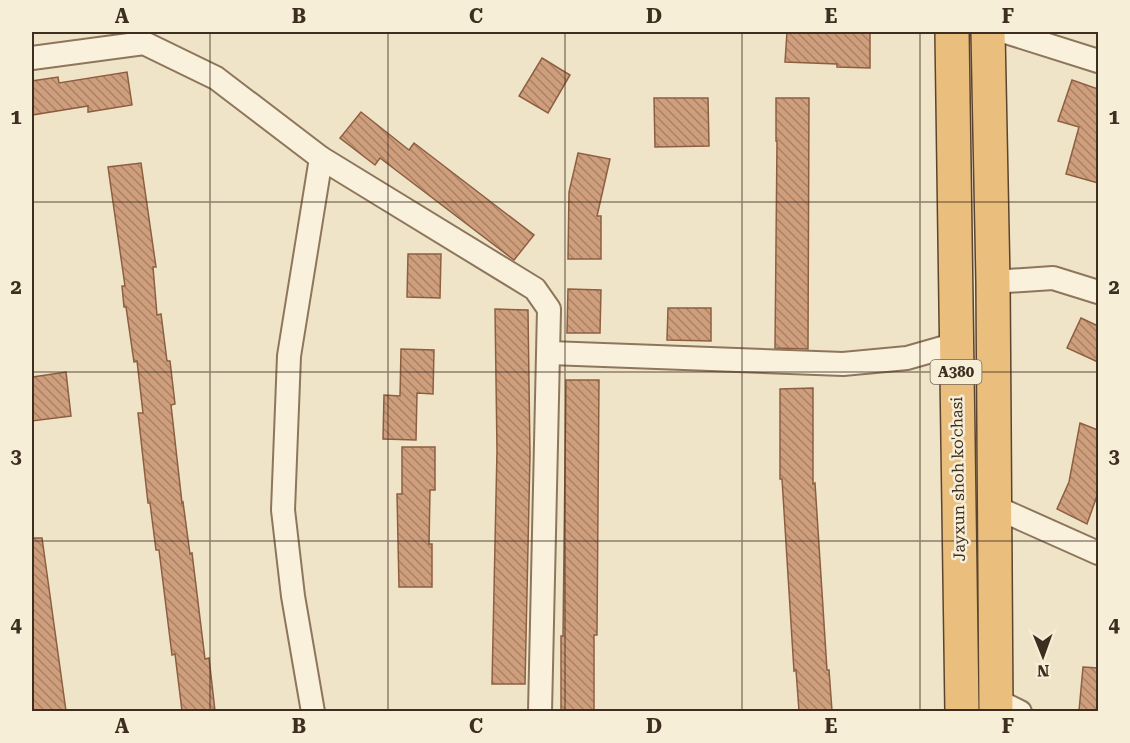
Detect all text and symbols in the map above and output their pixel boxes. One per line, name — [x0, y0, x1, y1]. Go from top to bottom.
text: A — [115, 4, 130, 28]
text: B — [292, 4, 306, 28]
text: C — [469, 4, 483, 28]
text: D — [646, 4, 662, 28]
text: E — [825, 4, 838, 28]
text: F — [1002, 4, 1014, 28]
text: 1 — [10, 105, 22, 129]
text: 1 — [1108, 105, 1120, 129]
text: 2 — [10, 275, 22, 299]
text: 2 — [1108, 275, 1120, 299]
road number: A380 — [930, 360, 982, 384]
street label: Jayxun shoh ko'chasi — [947, 397, 969, 561]
text: 3 — [10, 444, 22, 468]
text: 3 — [1108, 444, 1120, 468]
text: 4 — [10, 613, 22, 637]
text: 4 — [1108, 613, 1120, 637]
north arrow — [1013, 626, 1073, 686]
text: N — [1037, 661, 1050, 680]
text: A — [115, 714, 130, 738]
text: B — [292, 714, 306, 738]
text: C — [469, 714, 483, 738]
text: D — [646, 714, 662, 738]
text: E — [825, 714, 838, 738]
text: F — [1002, 714, 1014, 738]

